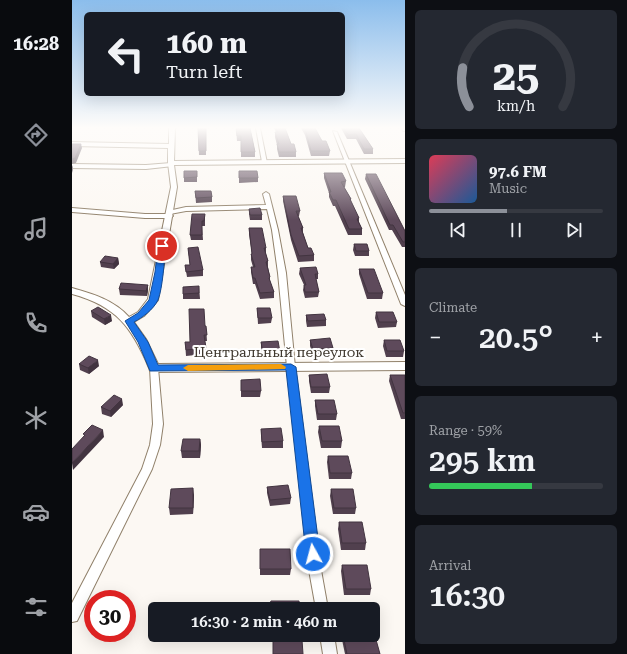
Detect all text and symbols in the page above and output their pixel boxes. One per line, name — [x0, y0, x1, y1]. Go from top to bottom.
text: 160 m — [166, 27, 247, 60]
icon: left — [100, 28, 152, 80]
text: 16:28 — [13, 33, 59, 54]
text: 25 — [493, 51, 539, 100]
text: Turn left — [166, 61, 242, 82]
text: km/h — [497, 98, 535, 114]
icon: directions — [22, 121, 50, 149]
text: 97.6 FM — [489, 163, 546, 181]
text: Music — [489, 181, 527, 196]
icon: music — [22, 215, 50, 243]
icon: previous — [447, 219, 469, 241]
icon: pause — [505, 219, 527, 241]
icon: next — [563, 219, 585, 241]
pin — [145, 229, 179, 263]
icon: arrive — [151, 235, 173, 257]
text: Climate — [429, 300, 477, 315]
icon: phone — [22, 309, 50, 337]
text: 20.5° — [479, 320, 553, 355]
text: − — [429, 325, 441, 350]
text: + — [591, 325, 603, 350]
street label: Центральный переулок — [194, 344, 364, 360]
icon: climate — [22, 404, 50, 432]
text: Range · 59% — [429, 423, 502, 438]
text: 295 km — [429, 443, 536, 478]
icon: car — [22, 498, 50, 526]
position arrow — [292, 533, 334, 575]
text: Arrival — [429, 558, 471, 573]
text: 16:30 — [429, 578, 505, 613]
speed limit sign: 30 — [84, 590, 136, 642]
icon: filters — [22, 593, 50, 621]
text: 16:30 · 2 min · 460 m — [191, 613, 337, 631]

